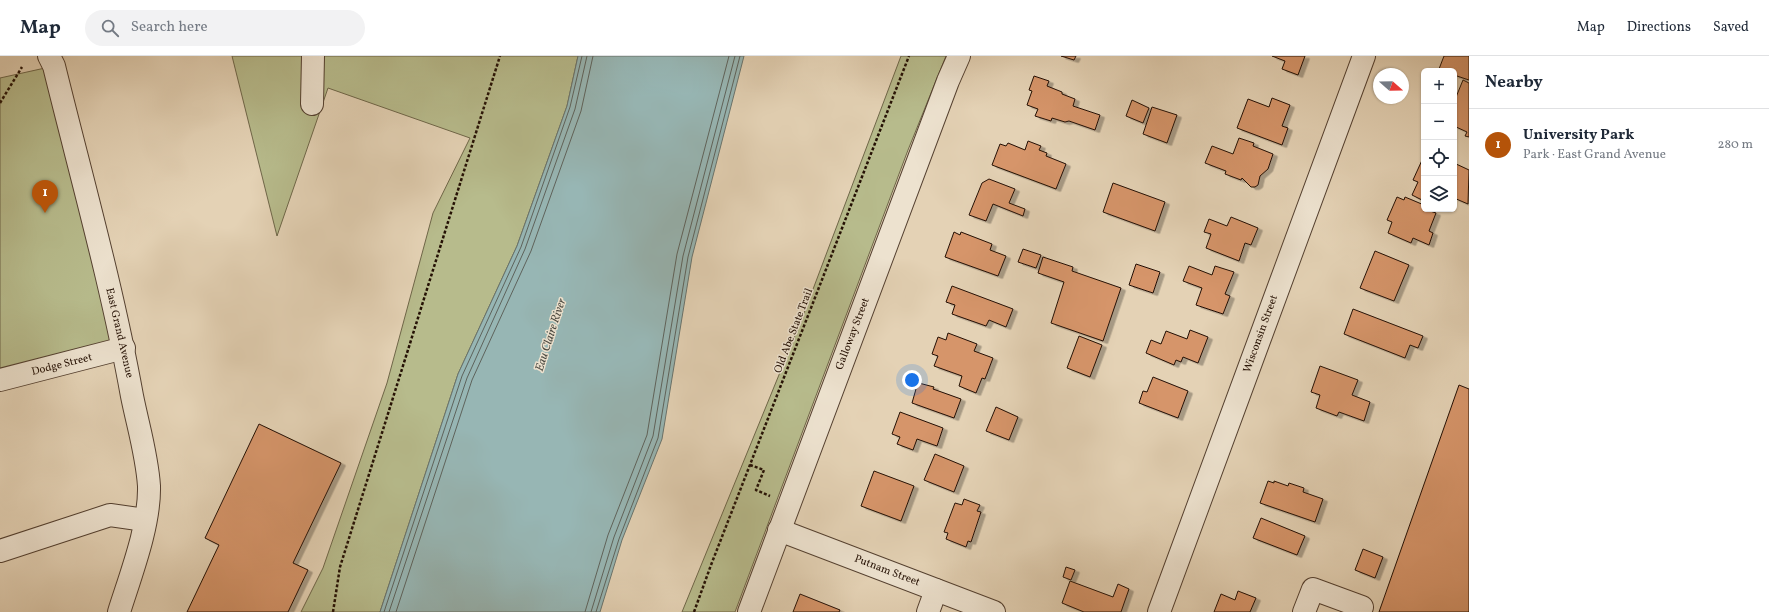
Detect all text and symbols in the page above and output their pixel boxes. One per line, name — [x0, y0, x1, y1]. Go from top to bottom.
search box — [85, 10, 365, 46]
text: Map — [20, 15, 61, 41]
icon: search — [99, 17, 121, 39]
text: Search here — [131, 17, 208, 38]
text: Map — [1577, 18, 1605, 37]
text: Directions — [1627, 18, 1691, 37]
text: Saved — [1713, 18, 1749, 37]
north arrow — [1373, 68, 1409, 104]
map controls — [1421, 68, 1457, 212]
button: + — [1421, 68, 1457, 104]
text: Nearby — [1485, 71, 1543, 94]
button: − — [1421, 104, 1457, 140]
text: University Park — [1523, 125, 1634, 146]
text: 1 — [1495, 136, 1501, 154]
text: 280 m — [1717, 136, 1753, 154]
button: locate — [1421, 140, 1457, 176]
text: Park · East Grand Avenue — [1523, 146, 1666, 164]
button: layers — [1421, 176, 1457, 212]
pin: 1 — [32, 180, 58, 213]
street label: Old Abe State Trail — [771, 286, 817, 376]
street label: East Grand Avenue — [101, 287, 137, 379]
street label: Wisconsin Street — [1240, 293, 1282, 375]
water label: Eau Claire River — [532, 296, 570, 373]
street label: Galloway Street — [832, 296, 874, 372]
street label: Dodge Street — [30, 350, 94, 380]
your location — [902, 370, 922, 390]
street label: Putnam Street — [852, 552, 922, 590]

